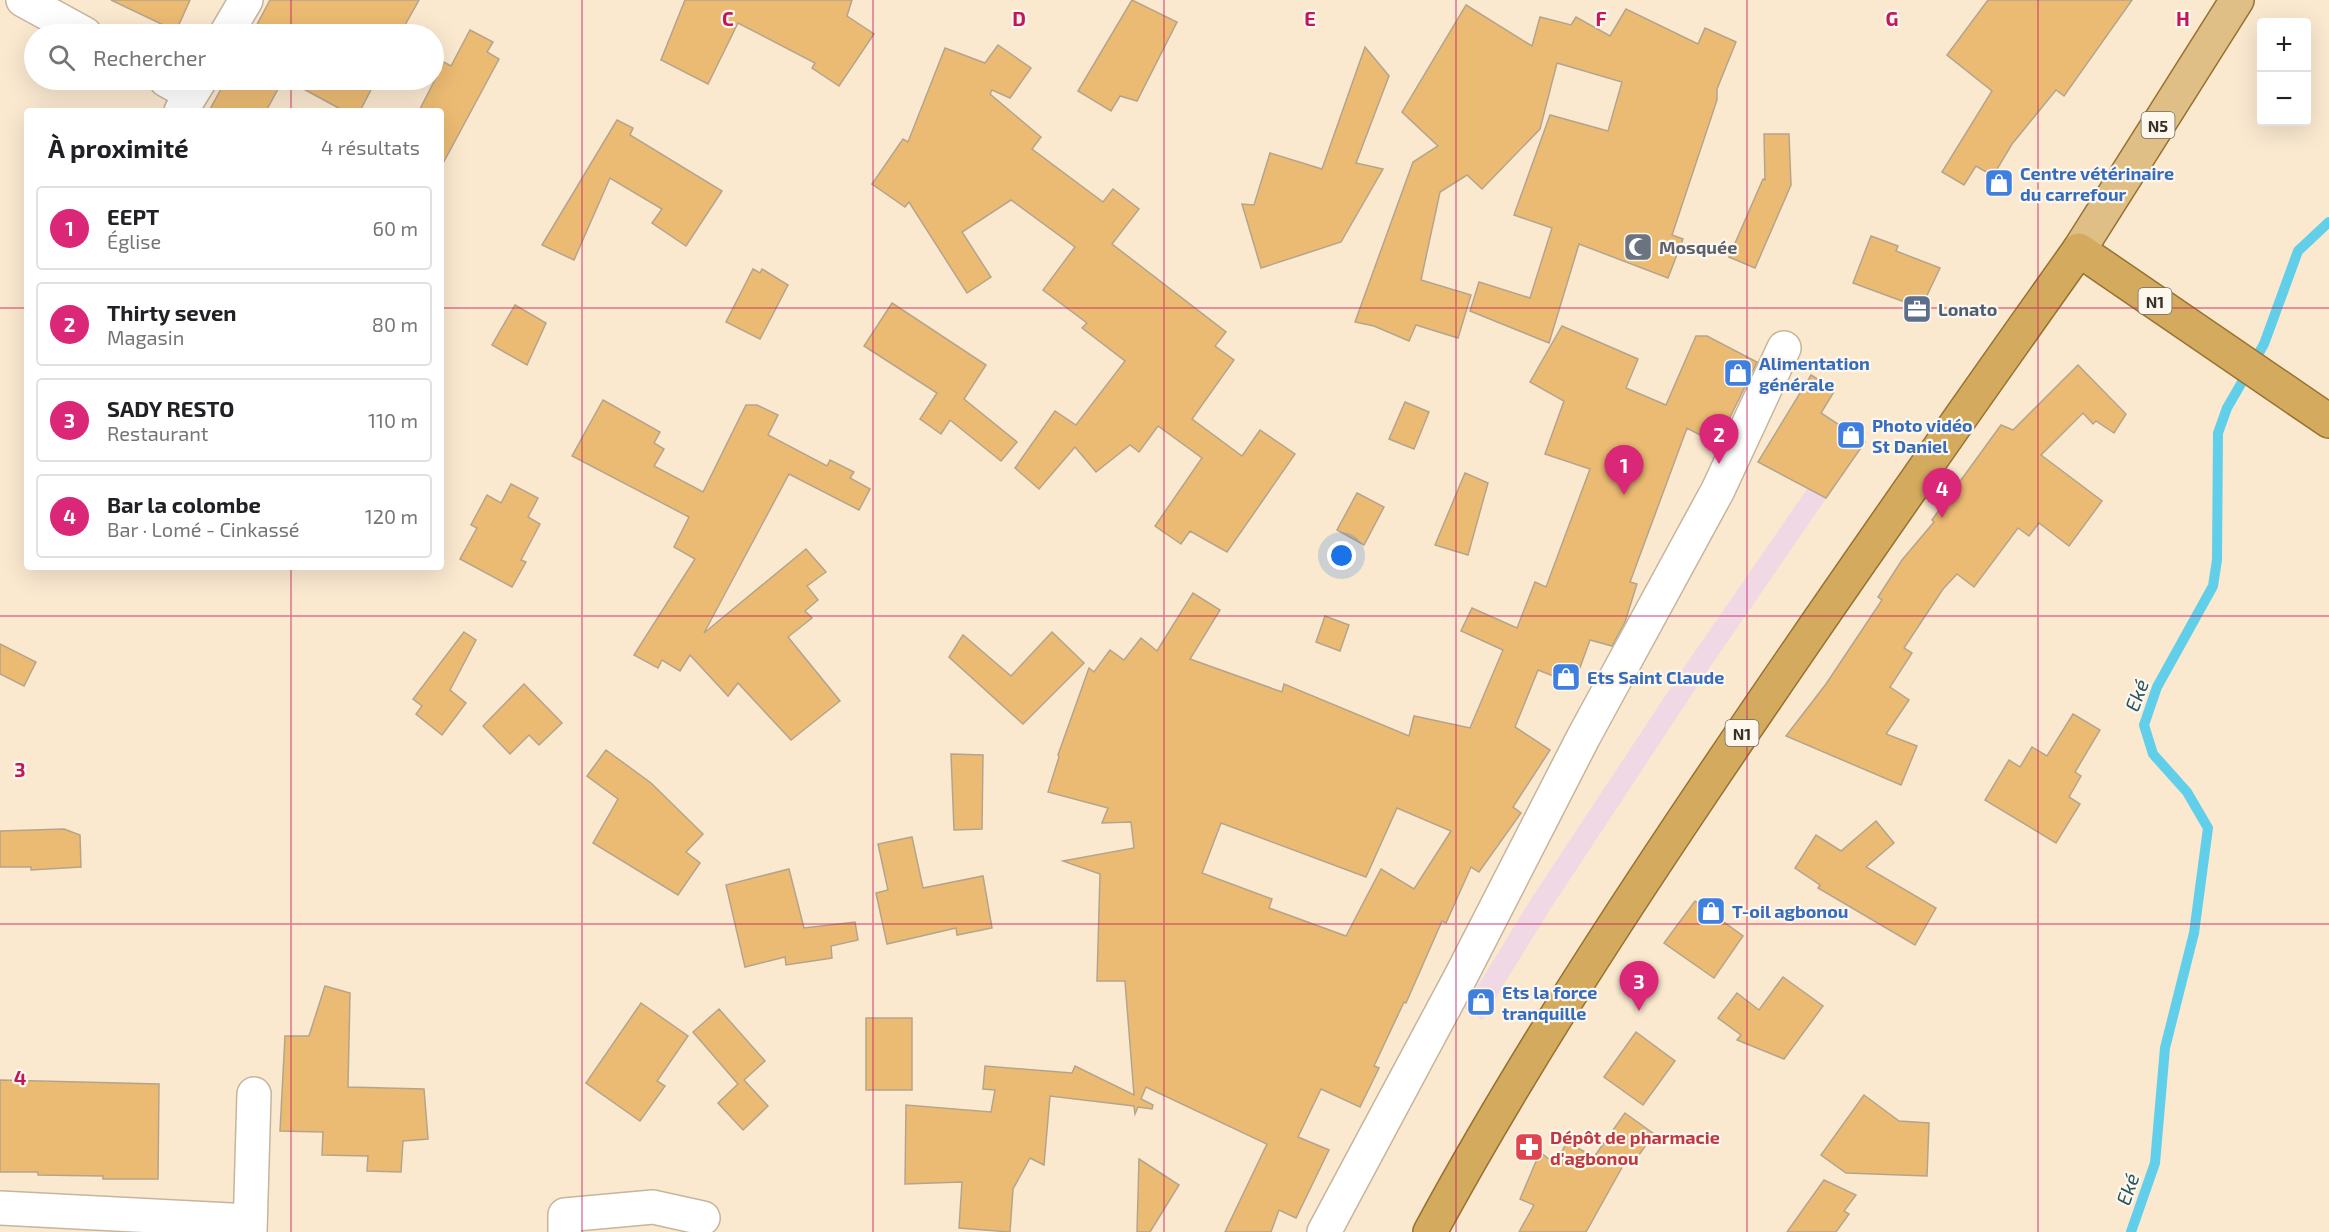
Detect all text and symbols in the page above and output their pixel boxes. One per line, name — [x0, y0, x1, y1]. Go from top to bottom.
text: C — [722, 6, 734, 30]
text: D — [1012, 6, 1026, 30]
text: E — [1304, 6, 1316, 30]
text: F — [1595, 6, 1607, 30]
text: G — [1886, 6, 1898, 30]
text: H — [2176, 6, 2190, 30]
map controls — [2257, 18, 2311, 126]
button: + — [2257, 18, 2311, 72]
search box — [24, 24, 444, 90]
icon: search — [45, 41, 78, 74]
text: Rechercher — [93, 44, 206, 70]
button: − — [2257, 72, 2311, 126]
road number: N5 — [2142, 112, 2174, 138]
text: À proximité — [48, 132, 189, 163]
text: 4 résultats — [321, 135, 420, 159]
place label: Centre vétérinaire du carrefour — [2020, 162, 2174, 205]
shop icon: Centre vétérinaire du carrefour — [1983, 167, 2015, 199]
text: EEPT — [107, 203, 159, 229]
text: 1 — [65, 216, 74, 240]
text: 60 m — [373, 216, 418, 240]
text: Église — [107, 229, 161, 253]
mosque icon: Mosquée — [1622, 231, 1654, 263]
place label: Mosquée — [1659, 236, 1737, 258]
road number: N1 — [2138, 288, 2172, 314]
office icon: Lonato — [1901, 293, 1933, 325]
place label: Lonato — [1938, 298, 1997, 320]
text: Thirty seven — [107, 299, 237, 325]
text: 2 — [64, 312, 75, 336]
text: 80 m — [372, 312, 418, 336]
text: Magasin — [107, 325, 184, 349]
place label: Alimentation générale — [1759, 352, 1870, 395]
shop icon: Alimentation générale — [1722, 357, 1754, 389]
text: SADY RESTO — [107, 395, 234, 421]
text: 3 — [64, 408, 75, 432]
text: 110 m — [368, 408, 418, 432]
pin: 2 — [1700, 414, 1738, 464]
place label: Photo vidéo St Daniel — [1872, 414, 1973, 457]
shop icon: Photo vidéo St Daniel — [1835, 419, 1867, 451]
text: Restaurant — [107, 421, 208, 445]
pin: 1 — [1604, 446, 1644, 495]
pin: 4 — [1922, 468, 1962, 518]
text: Bar la colombe — [107, 491, 261, 517]
text: 4 — [63, 504, 76, 528]
text: 120 m — [365, 504, 418, 528]
text: Bar · Lomé - Cinkassé — [107, 517, 300, 541]
your location — [1327, 541, 1356, 570]
shop icon: Ets Saint Claude — [1550, 661, 1582, 693]
place label: Ets Saint Claude — [1587, 666, 1724, 688]
water label: Eké — [2119, 675, 2153, 714]
road number: N1 — [1726, 720, 1758, 746]
text: 3 — [14, 757, 26, 781]
shop icon: T-oil agbonou — [1695, 895, 1727, 927]
place label: T-oil agbonou — [1732, 900, 1848, 922]
pin: 3 — [1620, 962, 1658, 1011]
place label: Ets la force tranquille — [1502, 981, 1598, 1024]
shop icon: Ets la force tranquille — [1465, 986, 1497, 1018]
text: 4 — [14, 1065, 27, 1089]
place label: Dépôt de pharmacie d'agbonou — [1550, 1126, 1720, 1169]
pharmacy icon: Dépôt de pharmacie d'agbonou — [1513, 1131, 1545, 1163]
water label: Eké — [2110, 1170, 2144, 1208]

